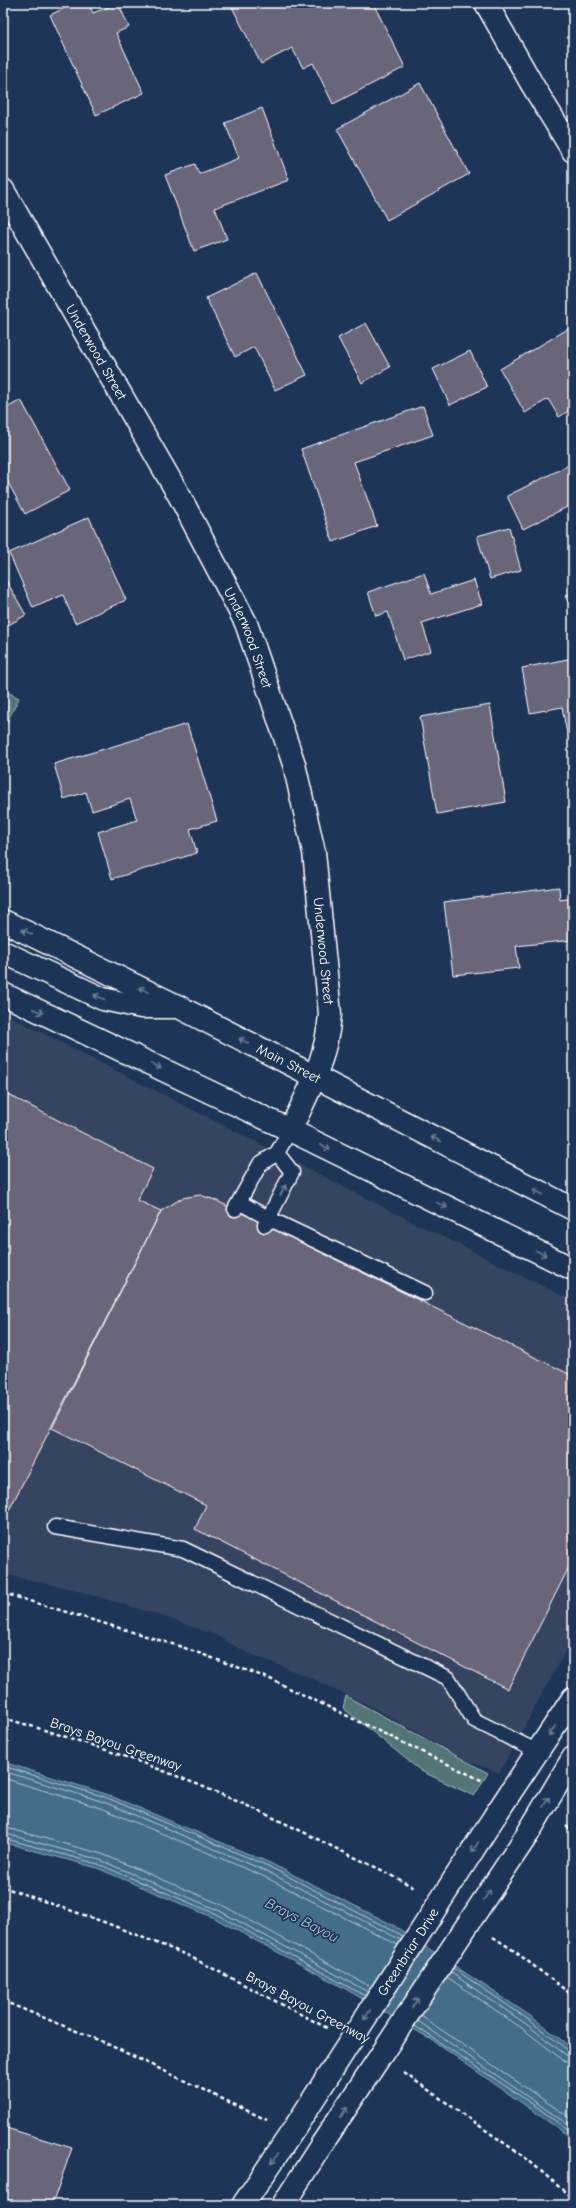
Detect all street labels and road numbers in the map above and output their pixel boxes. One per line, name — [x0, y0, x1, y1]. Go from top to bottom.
street label: Underwood Street — [62, 301, 131, 404]
street label: Underwood Street — [220, 584, 276, 691]
street label: Underwood Street — [310, 896, 337, 1006]
street label: Main Street — [253, 1040, 324, 1088]
street label: Brays Bayou Greenway — [48, 1714, 184, 1775]
street label: Greenbriar Drive — [374, 1905, 443, 1999]
street label: Brays Bayou Greenway — [243, 1968, 373, 2048]

